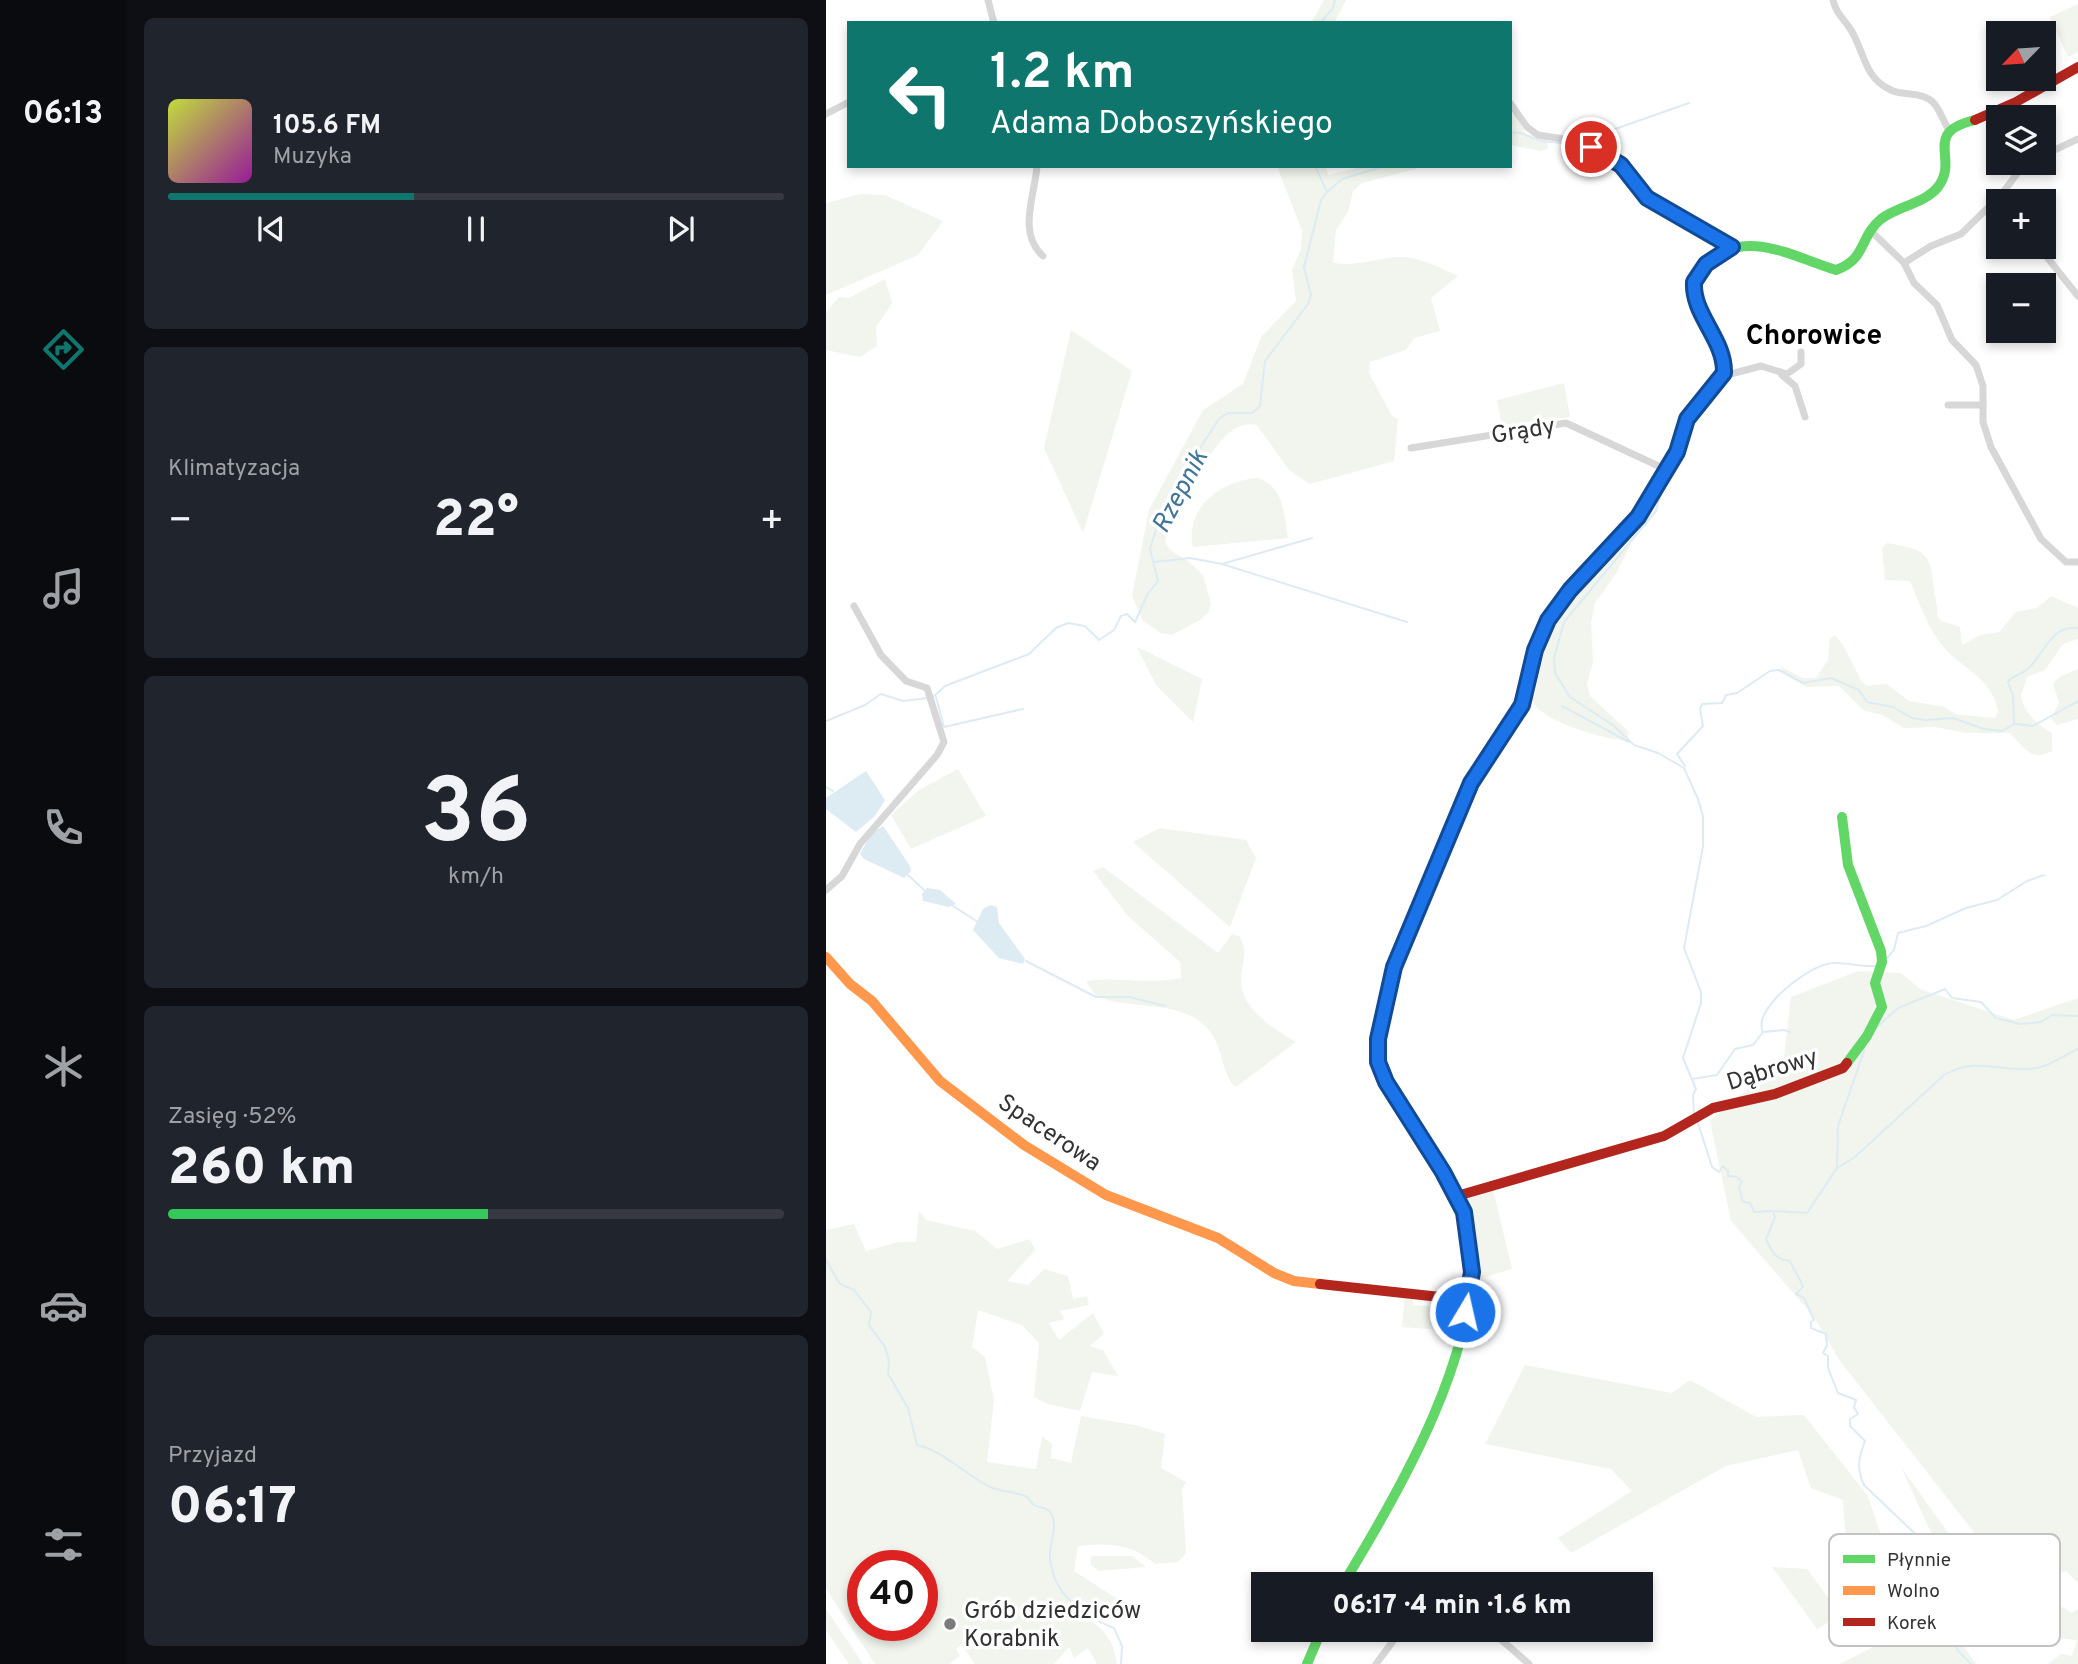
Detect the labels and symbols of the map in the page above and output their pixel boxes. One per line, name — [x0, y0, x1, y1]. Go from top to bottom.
north arrow — [1986, 21, 2056, 91]
pin — [1561, 117, 1621, 177]
district label: Chorowice — [1746, 319, 1882, 355]
street label: Grądy — [1489, 412, 1558, 452]
water label: Rzepnik — [1146, 444, 1217, 539]
street label: Dąbrowy — [1723, 1043, 1822, 1099]
street label: Spacerowa — [992, 1088, 1106, 1179]
position arrow — [1428, 1275, 1502, 1349]
legend — [1829, 1534, 2060, 1646]
text: Płynnie — [1887, 1549, 1951, 1573]
speed limit sign: 40 — [847, 1550, 938, 1641]
text: Wolno — [1887, 1580, 1940, 1604]
place label: Grób dziedziców Korabnik — [964, 1597, 1141, 1655]
text: Korek — [1887, 1612, 1937, 1636]
marker: Grób dziedziców Korabnik — [942, 1616, 958, 1632]

